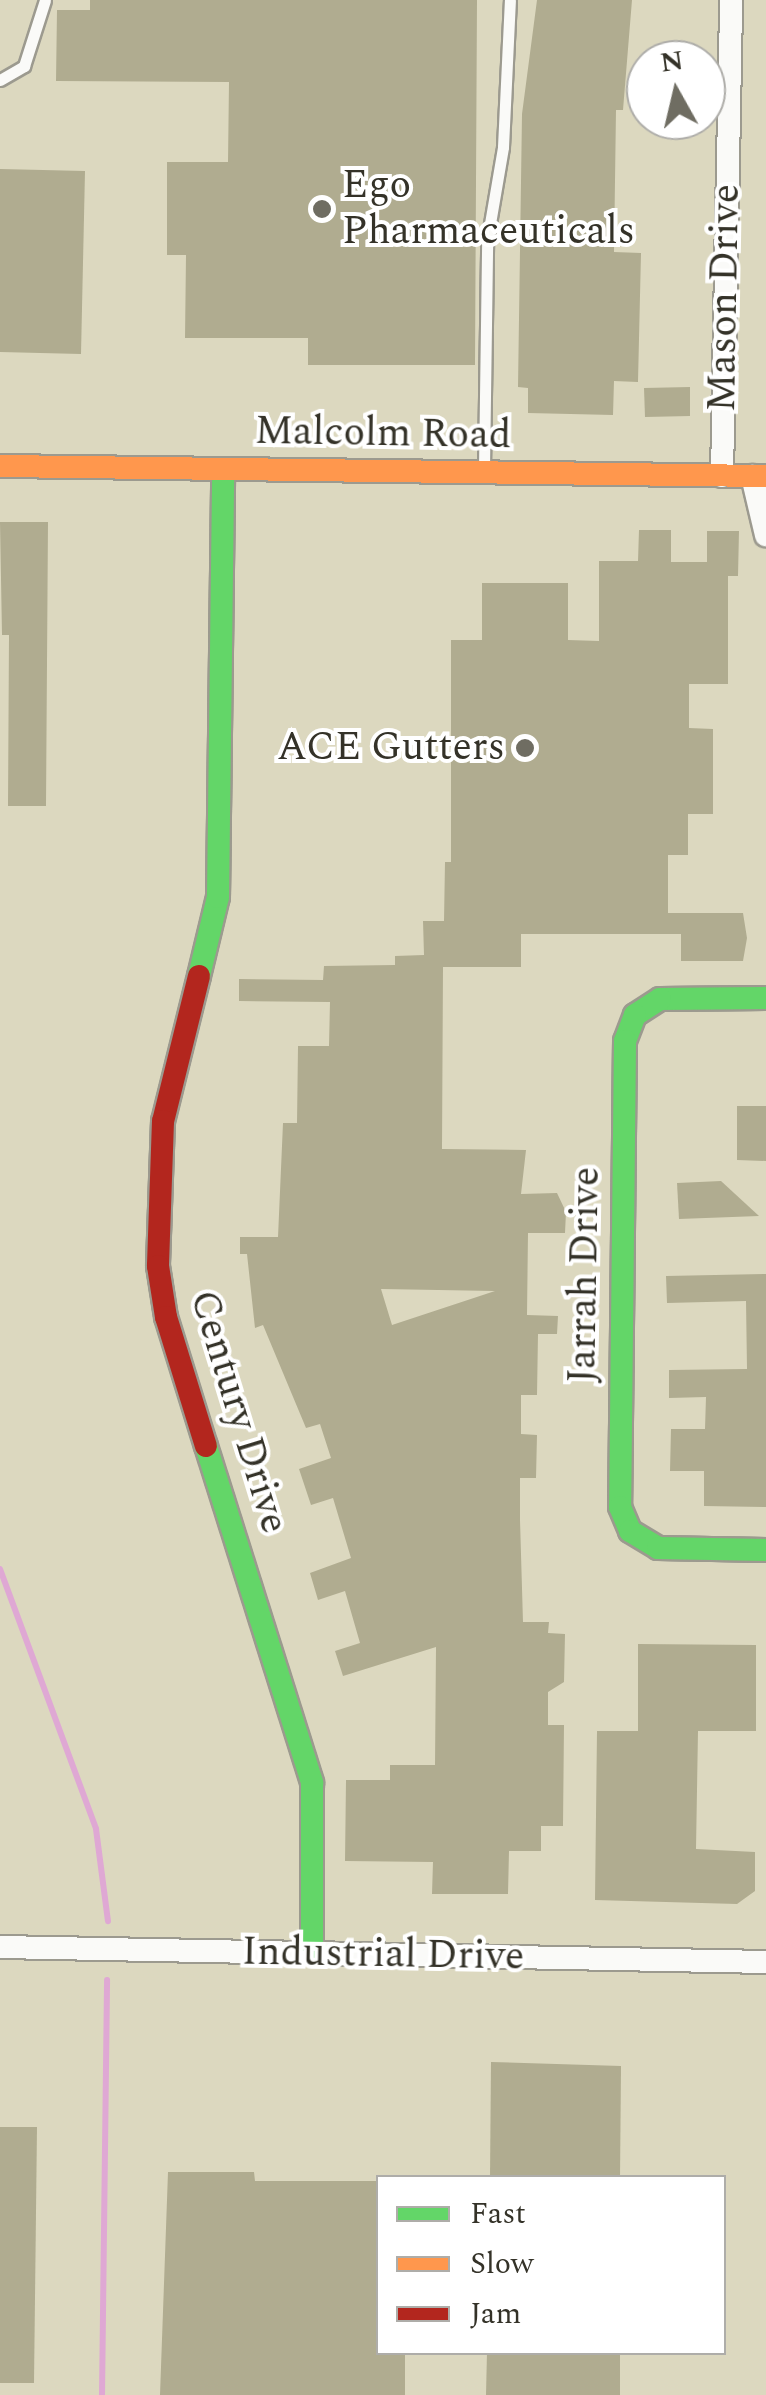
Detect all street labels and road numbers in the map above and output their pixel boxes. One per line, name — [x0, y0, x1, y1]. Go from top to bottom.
street label: Mason Drive — [699, 184, 751, 412]
street label: Malcolm Road — [254, 408, 512, 460]
street label: Jarrah Drive — [559, 1166, 611, 1384]
street label: Century Drive — [178, 1285, 298, 1539]
street label: Industrial Drive — [241, 1929, 525, 1981]

